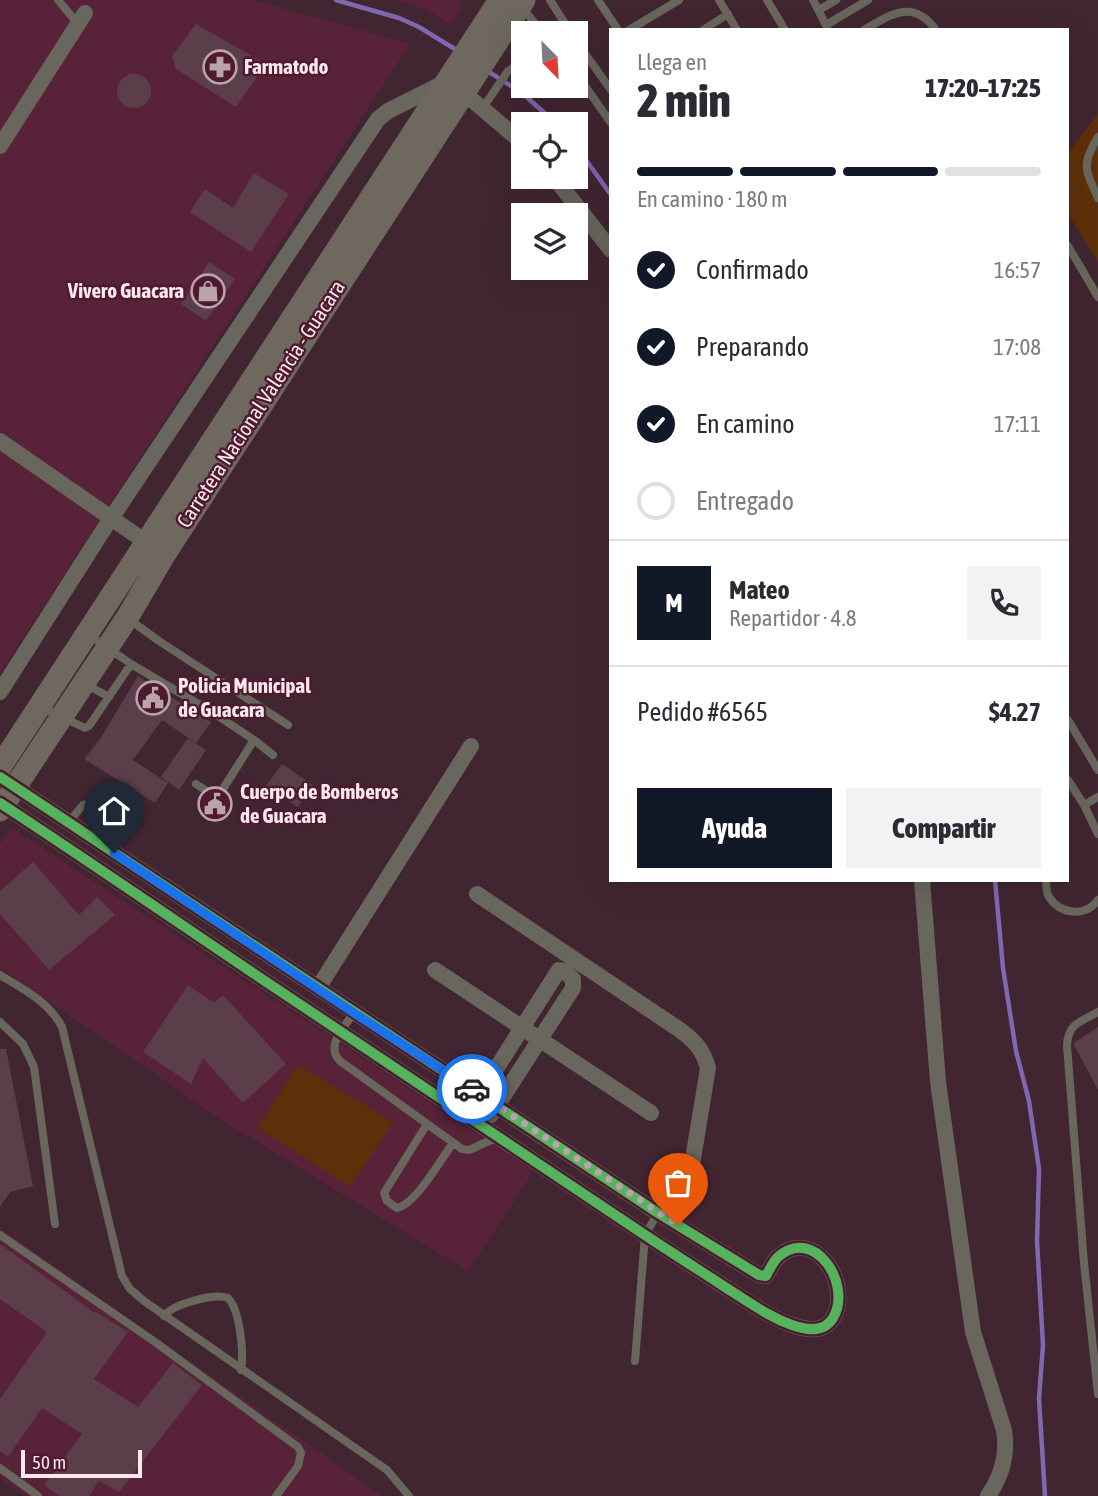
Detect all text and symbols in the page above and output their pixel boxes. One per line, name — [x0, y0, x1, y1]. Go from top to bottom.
north arrow — [511, 21, 588, 98]
map controls — [511, 21, 588, 280]
pharmacy icon: Farmatodo — [201, 48, 239, 86]
text: Llega en — [637, 49, 707, 75]
place label: Farmatodo — [244, 54, 329, 78]
text: 17:20–17:25 — [925, 73, 1041, 103]
text: 2 min — [637, 74, 731, 127]
button: locate — [511, 112, 588, 189]
text: En camino · 180 m — [637, 186, 788, 212]
button: layers — [511, 203, 588, 280]
icon: check — [637, 251, 675, 289]
text: Confirmado — [696, 255, 809, 285]
text: 16:57 — [994, 257, 1041, 283]
shop icon: Vivero Guacara — [189, 272, 227, 310]
street label: Carretera Nacional Valencia - Guacara — [171, 275, 349, 532]
place label: Vivero Guacara — [67, 278, 184, 302]
icon: check — [637, 328, 675, 366]
text: Preparando — [696, 332, 809, 362]
text: 17:08 — [993, 334, 1041, 360]
icon: check — [637, 405, 675, 443]
text: En camino — [696, 409, 795, 439]
text: 17:11 — [994, 411, 1041, 437]
text: Entregado — [696, 486, 794, 516]
button: phone — [967, 566, 1041, 640]
text: Mateo — [729, 575, 790, 605]
text: M — [665, 588, 683, 618]
text: Repartidor · 4.8 — [729, 605, 856, 631]
place label: Policia Municipal de Guacara — [178, 673, 311, 721]
public building icon: Policia Municipal de Guacara — [134, 679, 172, 717]
text: Pedido #6565 — [637, 697, 768, 727]
text: $4.27 — [989, 697, 1041, 727]
place label: Cuerpo de Bomberos de Guacara — [240, 779, 399, 827]
pin — [84, 781, 144, 853]
public building icon: Cuerpo de Bomberos de Guacara — [196, 785, 234, 823]
button: Ayuda — [637, 788, 832, 868]
button: Compartir — [846, 788, 1041, 868]
icon: home — [95, 792, 133, 830]
courier — [437, 1054, 507, 1124]
icon: car — [453, 1070, 491, 1108]
pin — [648, 1153, 708, 1225]
icon: bag — [659, 1164, 697, 1202]
scale bar — [21, 1447, 142, 1479]
text: 50 m — [32, 1451, 66, 1473]

